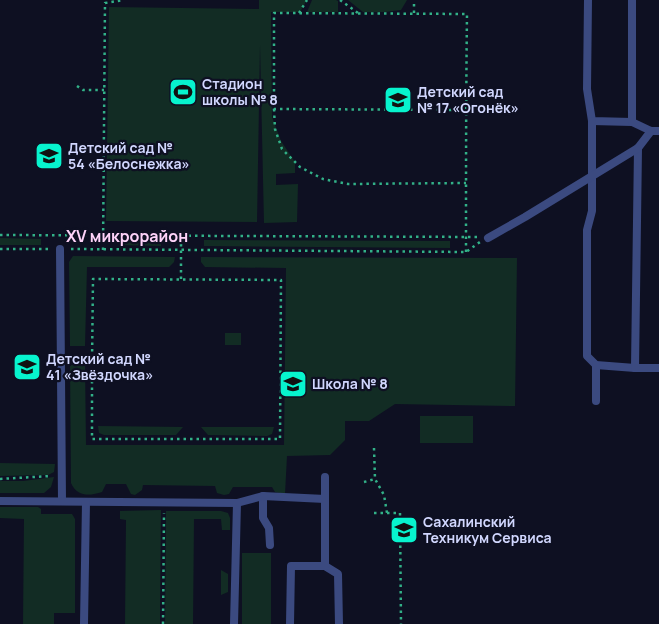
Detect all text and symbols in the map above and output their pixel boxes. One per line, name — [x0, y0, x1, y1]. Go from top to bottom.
place label: Стадион школы № 8 — [202, 74, 278, 109]
sports icon: Стадион школы № 8 — [168, 77, 198, 107]
place label: Детский сад № 17 «Огонёк» — [417, 82, 519, 117]
school or university icon: Детский сад № 17 «Огонёк» — [383, 85, 413, 115]
place label: Детский сад № 54 «Белоснежка» — [68, 138, 190, 173]
school or university icon: Детский сад № 54 «Белоснежка» — [34, 141, 64, 171]
district label: XV микрорайон — [66, 225, 188, 247]
place label: Детский сад № 41 «Звёздочка» — [46, 349, 153, 384]
school or university icon: Детский сад № 41 «Звёздочка» — [12, 352, 42, 382]
school or university icon: Школа № 8 — [278, 369, 308, 399]
place label: Школа № 8 — [312, 374, 388, 393]
place label: Сахалинский Техникум Сервиса — [423, 512, 552, 547]
school or university icon: Сахалинский Техникум Сервиса — [389, 515, 419, 545]

